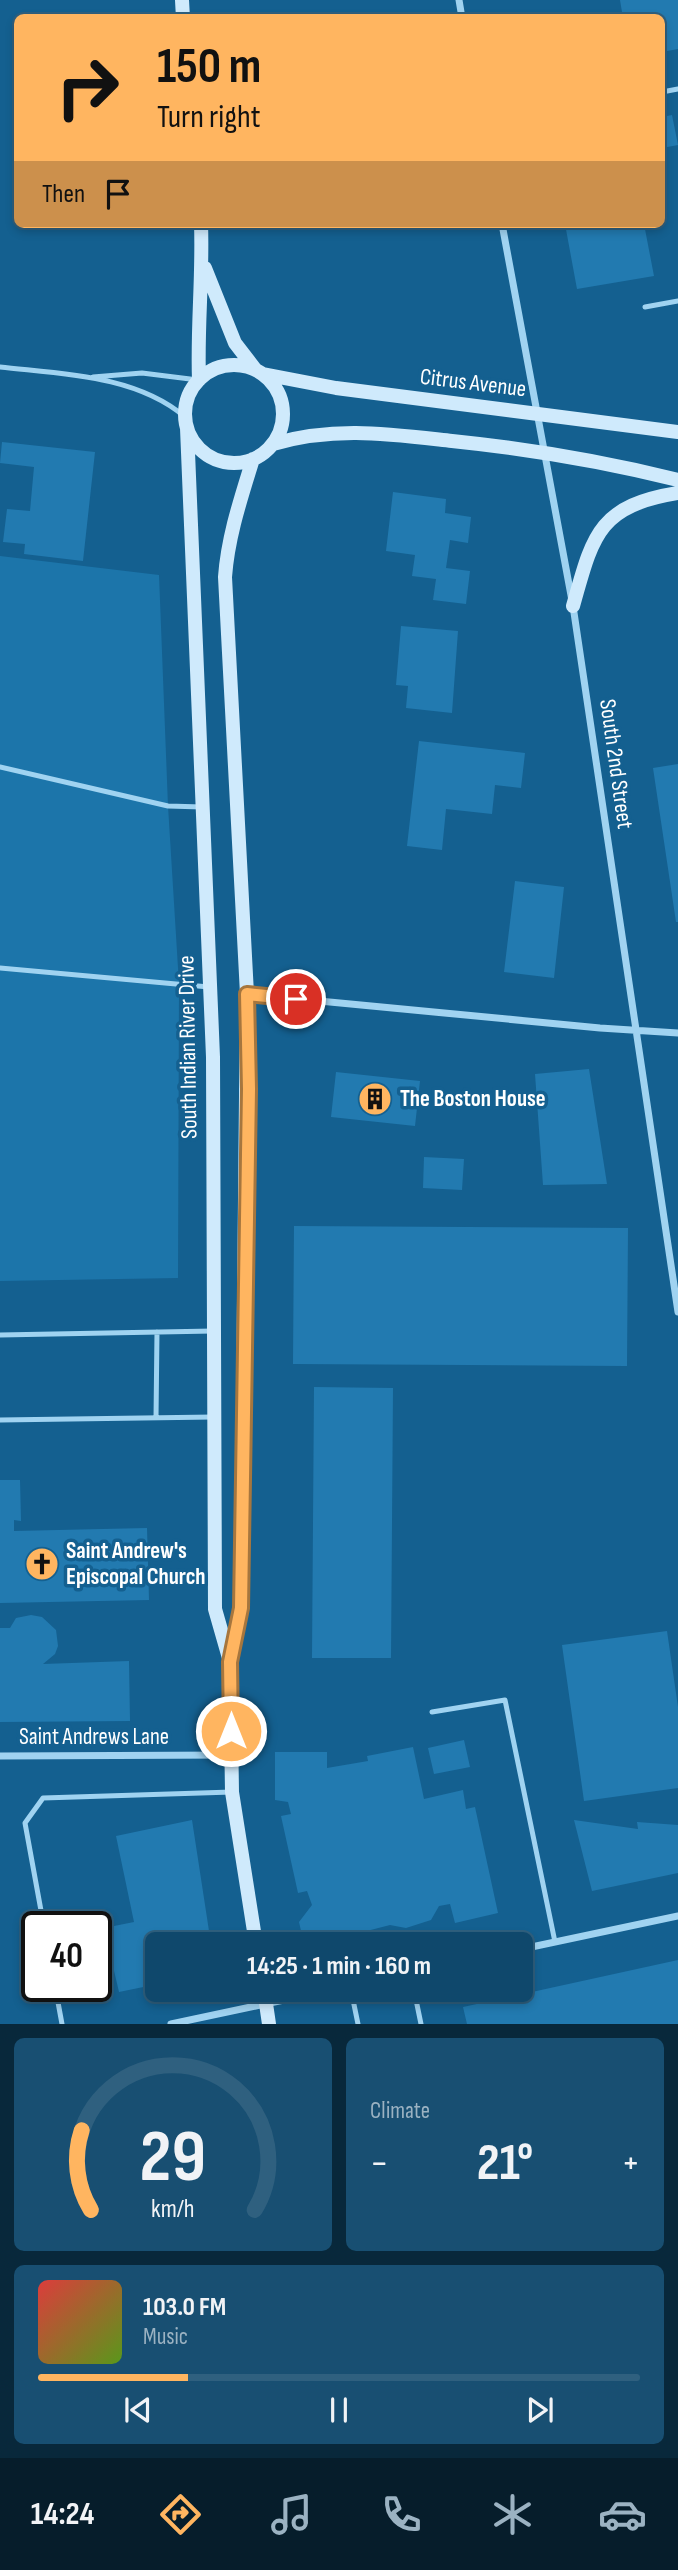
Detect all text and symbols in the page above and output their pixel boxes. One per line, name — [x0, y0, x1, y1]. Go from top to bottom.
text: 150 m — [157, 38, 261, 97]
icon: right — [42, 42, 133, 133]
text: Turn right — [157, 98, 261, 137]
icon: arrive — [99, 175, 137, 213]
text: Then — [42, 179, 85, 210]
street label: Citrus Avenue — [418, 363, 528, 403]
street label: South 2nd Street — [593, 697, 639, 831]
street label: South Indian River Drive — [172, 955, 204, 1139]
pin — [266, 969, 326, 1029]
icon: arrive — [277, 980, 315, 1018]
building icon: The Boston House — [356, 1080, 394, 1118]
place label: The Boston House — [400, 1085, 546, 1113]
place label: Saint Andrew's Episcopal Church — [66, 1537, 206, 1591]
church icon: Saint Andrew's Episcopal Church — [23, 1545, 61, 1583]
position arrow — [194, 1694, 268, 1768]
street label: Saint Andrews Lane — [19, 1723, 169, 1751]
speed limit sign: 40 — [21, 1911, 112, 2002]
text: 14:25 · 1 min · 160 m — [247, 1951, 431, 1982]
text: Climate — [370, 2097, 430, 2125]
text: 29 — [140, 2115, 206, 2203]
text: 21° — [477, 2132, 533, 2195]
text: − — [370, 2141, 389, 2186]
text: + — [621, 2141, 640, 2186]
text: km/h — [151, 2194, 195, 2225]
text: 103.0 FM — [143, 2292, 226, 2323]
text: Music — [143, 2323, 188, 2351]
icon: previous — [119, 2391, 157, 2429]
icon: pause — [320, 2391, 358, 2429]
icon: next — [521, 2391, 559, 2429]
icon: directions — [156, 2490, 205, 2539]
icon: music — [267, 2490, 316, 2539]
icon: phone — [377, 2490, 426, 2539]
icon: climate — [488, 2490, 537, 2539]
icon: car — [598, 2490, 647, 2539]
text: 14:24 — [31, 2495, 94, 2534]

